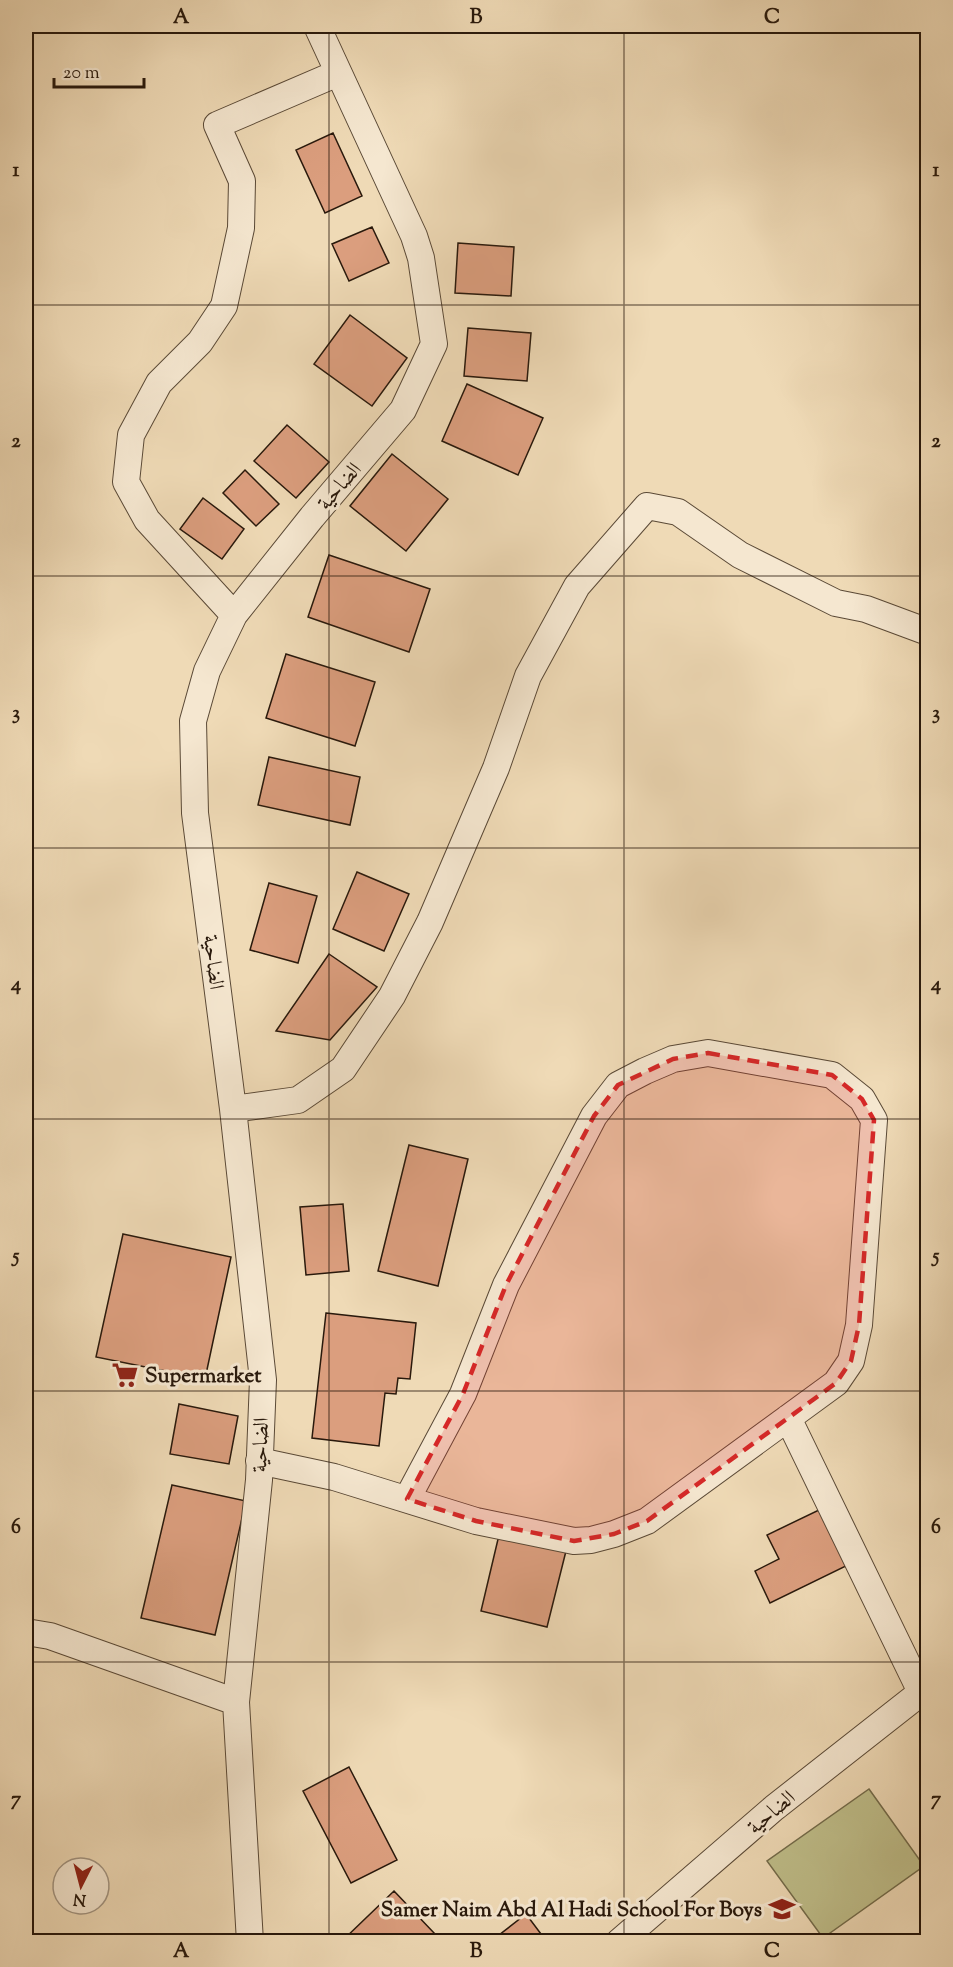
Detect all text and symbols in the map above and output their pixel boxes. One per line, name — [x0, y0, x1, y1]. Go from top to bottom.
text: A — [173, 4, 190, 33]
text: B — [470, 4, 483, 33]
text: C — [764, 4, 780, 33]
scale bar — [54, 51, 144, 89]
text: 20 m — [63, 61, 100, 87]
text: 1 — [13, 157, 20, 186]
text: 1 — [933, 157, 940, 186]
text: 2 — [11, 428, 21, 457]
text: 2 — [931, 428, 941, 457]
street label: الضاحية — [311, 457, 370, 518]
text: 3 — [12, 700, 20, 729]
text: 3 — [932, 700, 940, 729]
street label: الضاحية — [194, 933, 230, 991]
text: 4 — [10, 971, 21, 1000]
text: 4 — [930, 971, 941, 1000]
text: 5 — [11, 1243, 20, 1272]
text: 5 — [931, 1243, 940, 1272]
supermarket icon: Supermarket — [110, 1360, 140, 1390]
place label: Supermarket — [145, 1362, 262, 1392]
street label: الضاحية — [246, 1417, 278, 1473]
text: 6 — [11, 1514, 21, 1543]
text: 6 — [931, 1514, 941, 1543]
street label: الضاحية — [742, 1784, 803, 1843]
text: 7 — [11, 1786, 22, 1815]
text: 7 — [931, 1786, 942, 1815]
north arrow — [51, 1856, 111, 1916]
text: N — [72, 1886, 87, 1911]
school or university icon: Samer Naim Abd Al Hadi School For Boys — [767, 1894, 797, 1924]
place label: Samer Naim Abd Al Hadi School For Boys — [381, 1896, 762, 1926]
text: A — [173, 1938, 190, 1967]
text: B — [470, 1938, 483, 1967]
text: C — [764, 1938, 780, 1967]

